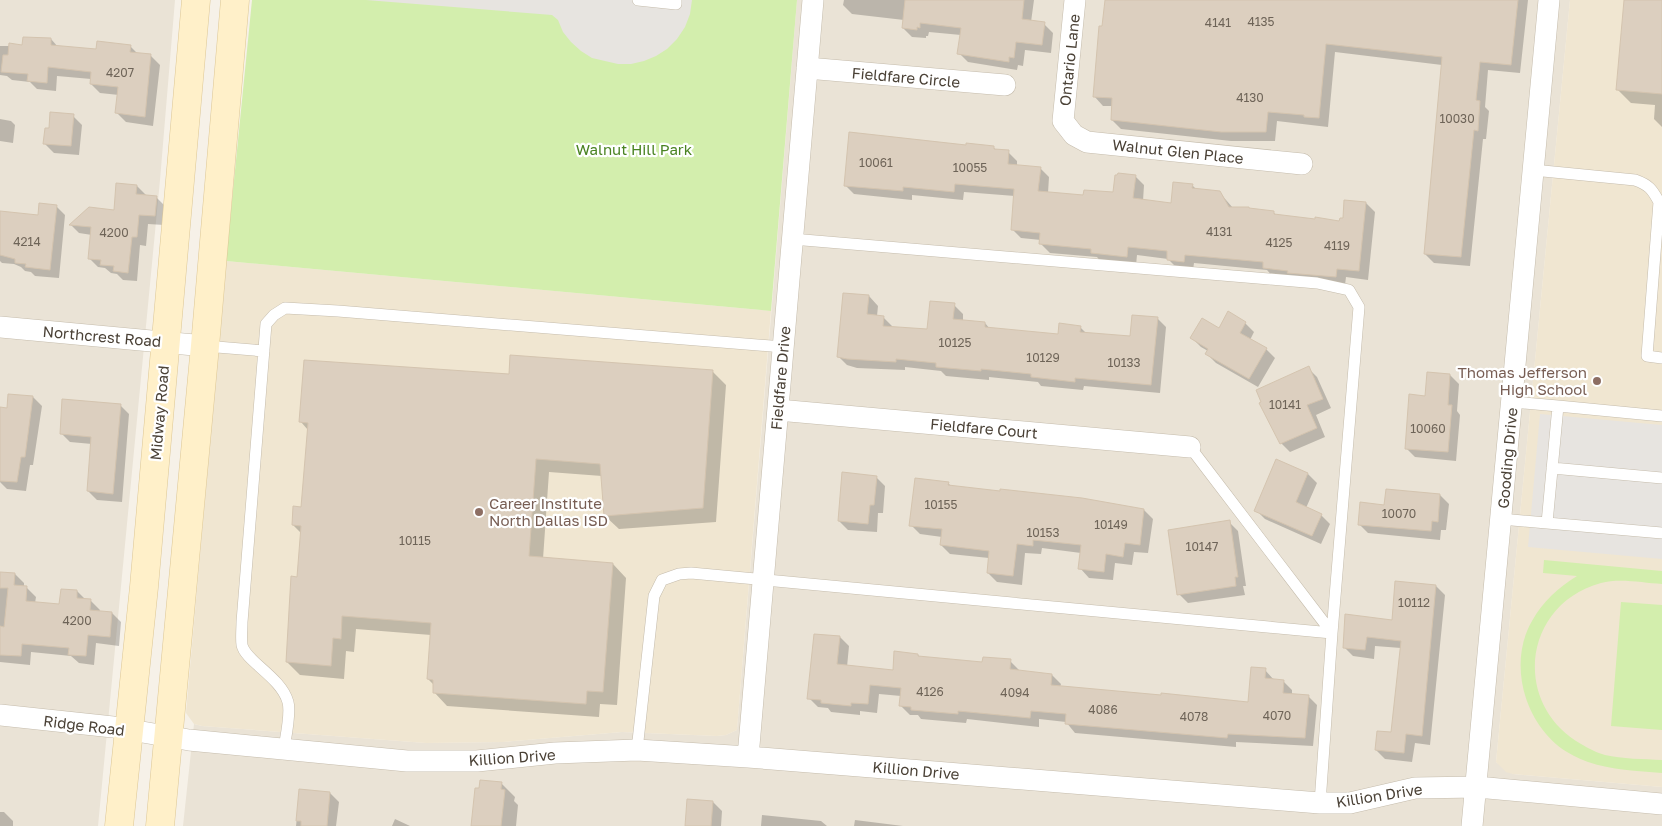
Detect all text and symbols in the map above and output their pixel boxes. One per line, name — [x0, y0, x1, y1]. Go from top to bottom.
street label: Ontario Lane — [1055, 13, 1083, 107]
house number: 4135 — [1247, 14, 1275, 29]
house number: 4141 — [1205, 15, 1231, 30]
street label: Fieldfare Circle — [851, 63, 961, 91]
house number: 4207 — [106, 65, 134, 80]
house number: 4130 — [1236, 90, 1264, 105]
house number: 10030 — [1439, 111, 1475, 126]
street label: Walnut Glen Place — [1111, 135, 1245, 167]
park label: Walnut Hill Park — [576, 140, 693, 158]
house number: 10061 — [859, 155, 893, 170]
house number: 10055 — [953, 160, 987, 175]
house number: 4131 — [1206, 224, 1232, 239]
house number: 4200 — [99, 225, 129, 240]
house number: 4214 — [13, 234, 41, 249]
house number: 4125 — [1265, 235, 1293, 250]
house number: 4119 — [1324, 238, 1350, 253]
street label: Northcrest Road — [42, 322, 162, 350]
street label: Fieldfare Drive — [766, 325, 794, 431]
house number: 10125 — [938, 335, 972, 350]
house number: 10129 — [1026, 350, 1060, 365]
house number: 10133 — [1107, 355, 1141, 370]
place label: Thomas Jefferson High School — [1457, 363, 1587, 398]
street label: Midway Road — [146, 365, 172, 461]
marker: Thomas Jefferson High School — [1591, 375, 1603, 387]
house number: 10141 — [1269, 397, 1301, 412]
street label: Gooding Drive — [1494, 407, 1520, 509]
street label: Fieldfare Court — [930, 414, 1038, 442]
house number: 10060 — [1410, 421, 1446, 436]
place label: Career Institute North Dallas ISD — [489, 494, 608, 529]
house number: 10155 — [924, 497, 958, 512]
marker: Career Institute North Dallas ISD — [473, 506, 485, 518]
house number: 10070 — [1382, 506, 1416, 521]
house number: 10149 — [1094, 517, 1128, 532]
house number: 10153 — [1026, 525, 1060, 540]
house number: 10115 — [399, 533, 431, 548]
house number: 10147 — [1186, 539, 1218, 554]
house number: 10112 — [1398, 595, 1430, 610]
house number: 4200 — [62, 613, 92, 628]
house number: 4126 — [916, 684, 944, 699]
house number: 4094 — [1000, 685, 1030, 700]
house number: 4086 — [1088, 702, 1118, 717]
house number: 4070 — [1263, 708, 1291, 723]
house number: 4078 — [1180, 709, 1208, 724]
street label: Ridge Road — [42, 711, 126, 739]
street label: Killion Drive — [468, 745, 556, 769]
street label: Killion Drive — [872, 757, 960, 783]
street label: Killion Drive — [1335, 779, 1424, 811]

